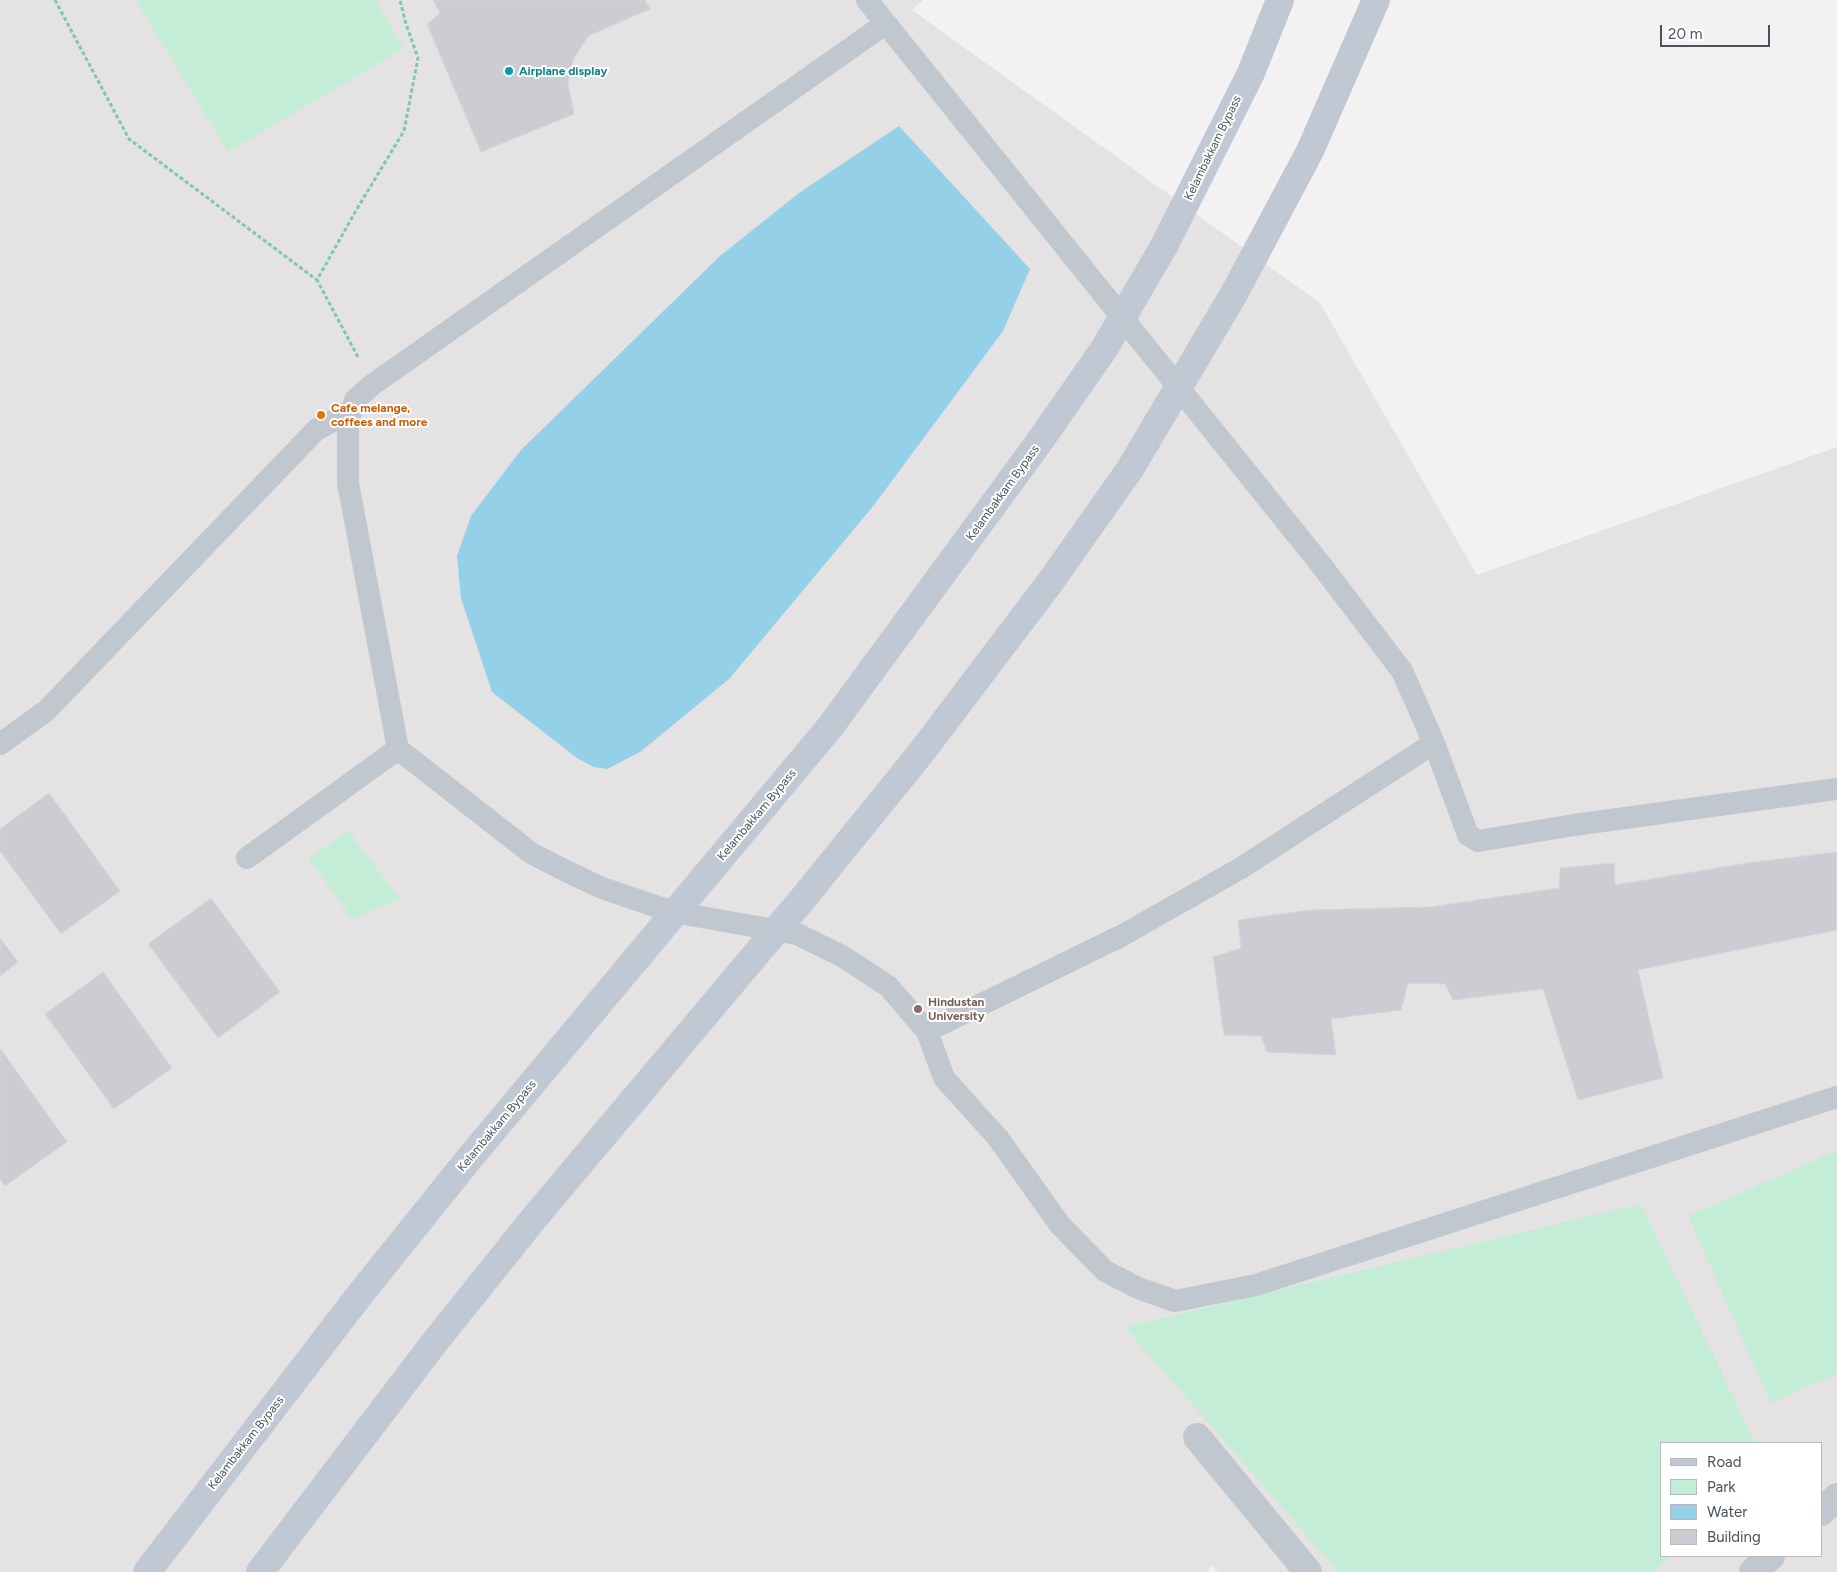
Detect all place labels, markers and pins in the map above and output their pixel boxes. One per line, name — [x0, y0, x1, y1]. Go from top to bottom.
place label: Airplane display — [519, 64, 607, 78]
marker: Airplane display — [503, 65, 515, 77]
place label: Cafe melange, coffees and more — [331, 401, 427, 429]
marker: Cafe melange, coffees and more — [315, 409, 327, 421]
place label: Hindustan University — [928, 995, 985, 1023]
marker: Hindustan University — [912, 1003, 924, 1015]

